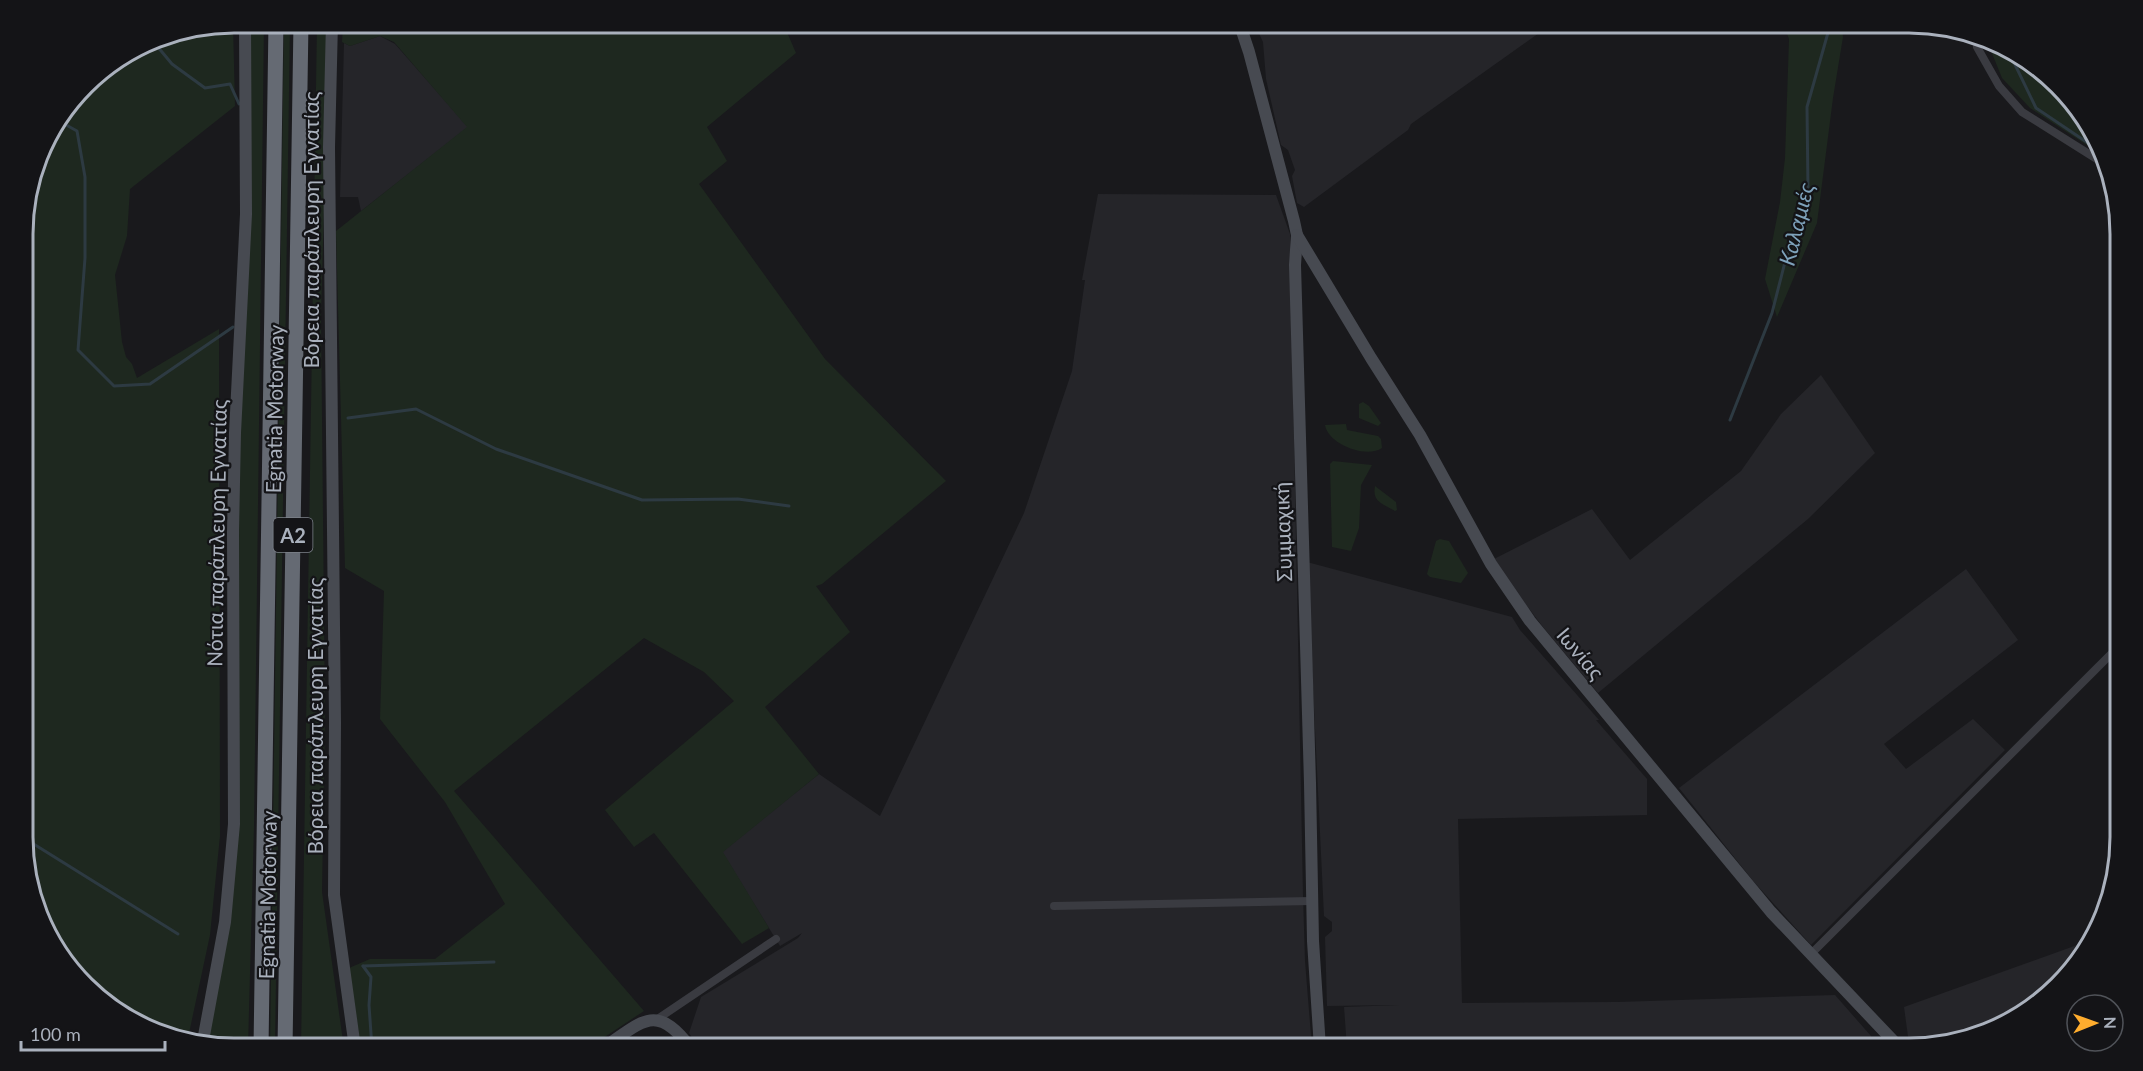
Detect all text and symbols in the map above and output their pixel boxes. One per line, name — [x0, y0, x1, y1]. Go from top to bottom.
street label: Βόρεια παράπλευρη Εγνατίας — [298, 91, 323, 369]
water label: Καλαμιές — [1773, 179, 1819, 268]
street label: Egnatia Motorway — [260, 324, 288, 494]
street label: Νότια παράπλευρη Εγνατίας — [201, 399, 231, 667]
street label: Συμμαχική — [1268, 482, 1296, 582]
road number: Α2 — [274, 518, 312, 552]
street label: Βόρεια παράπλευρη Εγνατίας — [302, 577, 327, 855]
street label: Ιωνίας — [1552, 622, 1610, 684]
street label: Egnatia Motorway — [253, 810, 281, 980]
north arrow — [2065, 993, 2125, 1053]
scale bar — [21, 1014, 165, 1052]
text: N — [2101, 1016, 2120, 1029]
text: 100 m — [30, 1023, 81, 1045]

